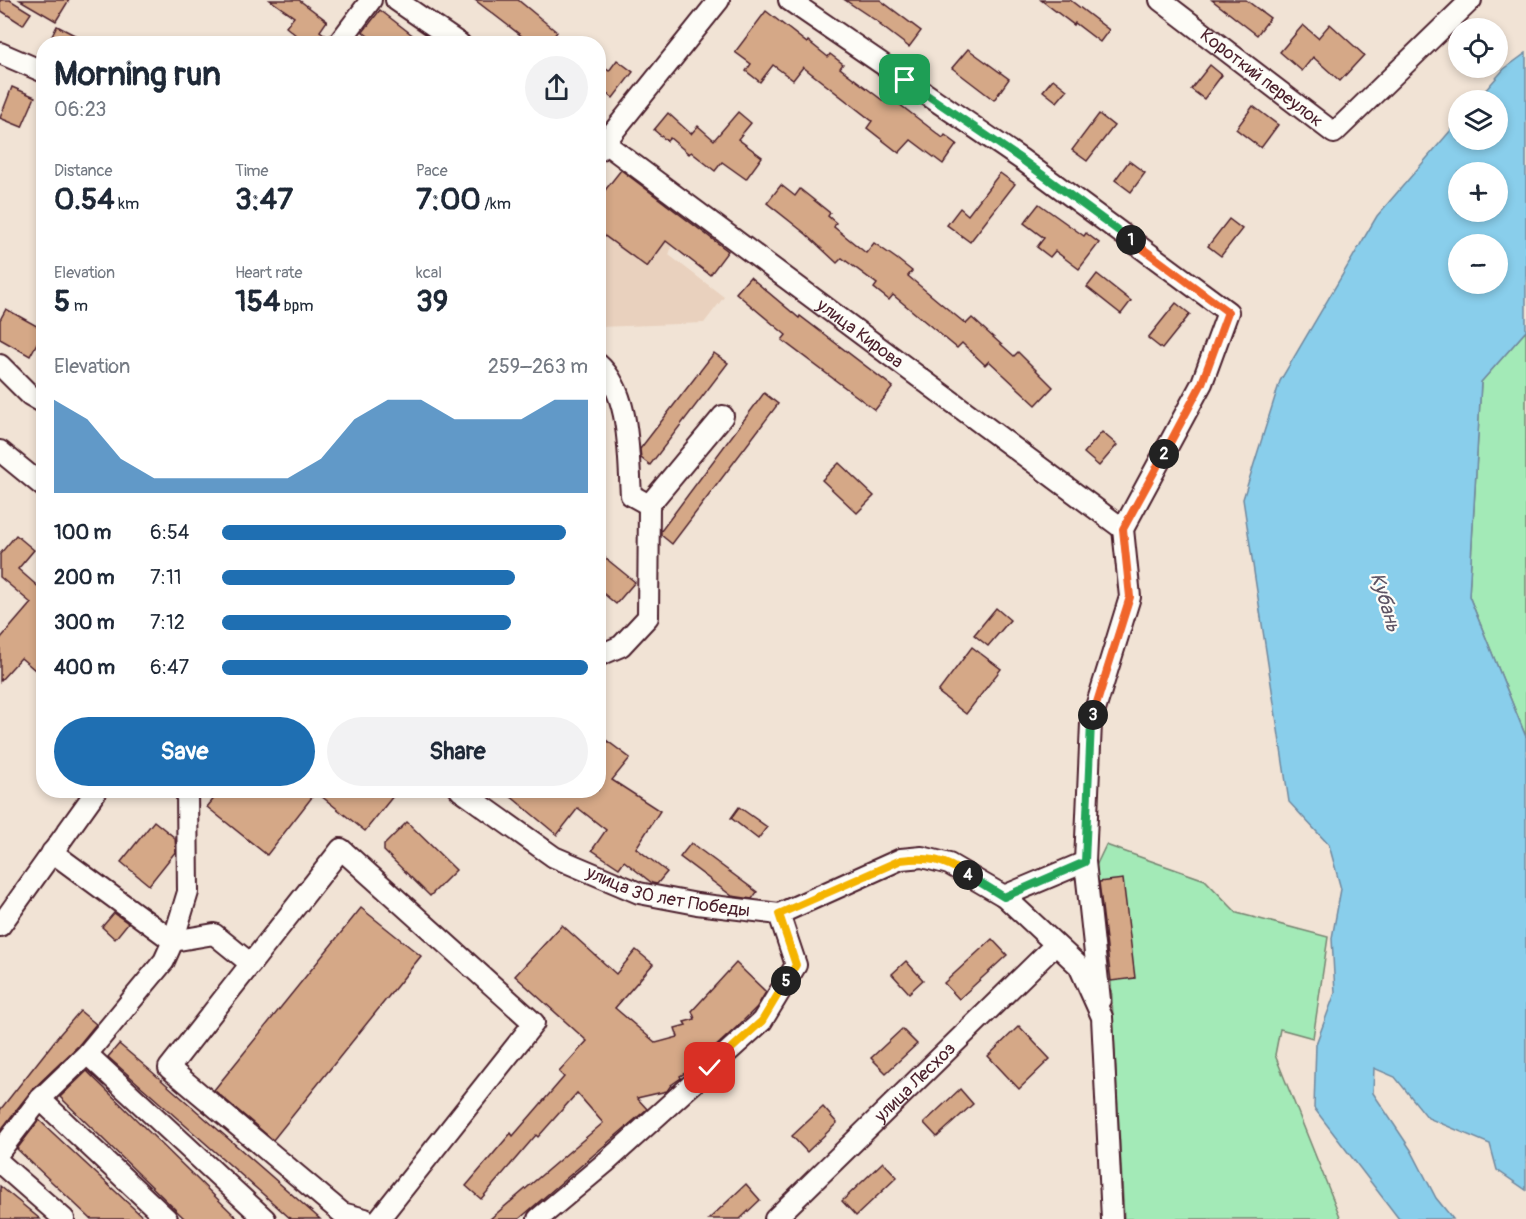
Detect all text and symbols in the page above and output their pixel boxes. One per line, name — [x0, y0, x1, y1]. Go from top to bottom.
map controls — [1448, 18, 1508, 294]
button: locate — [1448, 18, 1508, 78]
street label: Короткий переулок — [1195, 24, 1327, 132]
text: Morning run — [54, 54, 221, 95]
pin — [879, 54, 930, 105]
button: share — [525, 56, 588, 119]
icon: arrive — [888, 63, 921, 96]
button: layers — [1448, 90, 1508, 150]
text: 06:23 — [54, 97, 106, 122]
text: Distance — [54, 161, 113, 181]
text: Time — [235, 161, 268, 181]
text: Pace — [416, 161, 448, 181]
button: + — [1448, 162, 1508, 222]
text: 0.54 — [54, 181, 115, 218]
text: 3:47 — [235, 181, 293, 218]
text: 7:00 — [416, 181, 481, 218]
text: km — [115, 194, 139, 214]
text: /km — [481, 194, 511, 214]
pin: 1 — [1116, 225, 1146, 255]
text: 1 — [1128, 230, 1134, 250]
button: − — [1448, 234, 1508, 294]
text: Elevation — [54, 263, 115, 283]
text: Heart rate — [235, 263, 302, 283]
text: kcal — [416, 263, 442, 283]
text: 5 — [54, 283, 70, 320]
text: 154 — [235, 283, 280, 320]
text: 39 — [416, 283, 448, 320]
street label: улица Кирова — [811, 293, 908, 374]
text: m — [70, 296, 88, 316]
text: bpm — [280, 296, 313, 316]
text: Elevation — [54, 354, 130, 379]
text: 259–263 m — [488, 354, 588, 379]
pin: 2 — [1149, 439, 1179, 469]
text: 2 — [1160, 444, 1168, 464]
text: 100 m — [54, 520, 111, 545]
text: 6:54 — [150, 520, 189, 545]
text: 200 m — [54, 565, 115, 590]
text: 7:11 — [150, 565, 182, 590]
water label: Кубань — [1365, 570, 1406, 635]
text: 300 m — [54, 610, 115, 635]
text: 7:12 — [150, 610, 185, 635]
text: 400 m — [54, 655, 115, 680]
text: 6:47 — [150, 655, 189, 680]
pin: 3 — [1078, 700, 1108, 730]
text: 3 — [1089, 705, 1097, 725]
button: Save — [54, 717, 315, 786]
button: Share — [327, 717, 588, 786]
pin: 4 — [953, 860, 983, 890]
street label: улица 30 лет Победы — [582, 861, 751, 922]
text: 4 — [963, 865, 973, 885]
pin: 5 — [771, 966, 801, 996]
text: 5 — [782, 971, 790, 991]
street label: улица Лесхоз — [869, 1037, 961, 1128]
pin — [684, 1042, 735, 1093]
icon: check — [693, 1051, 726, 1084]

